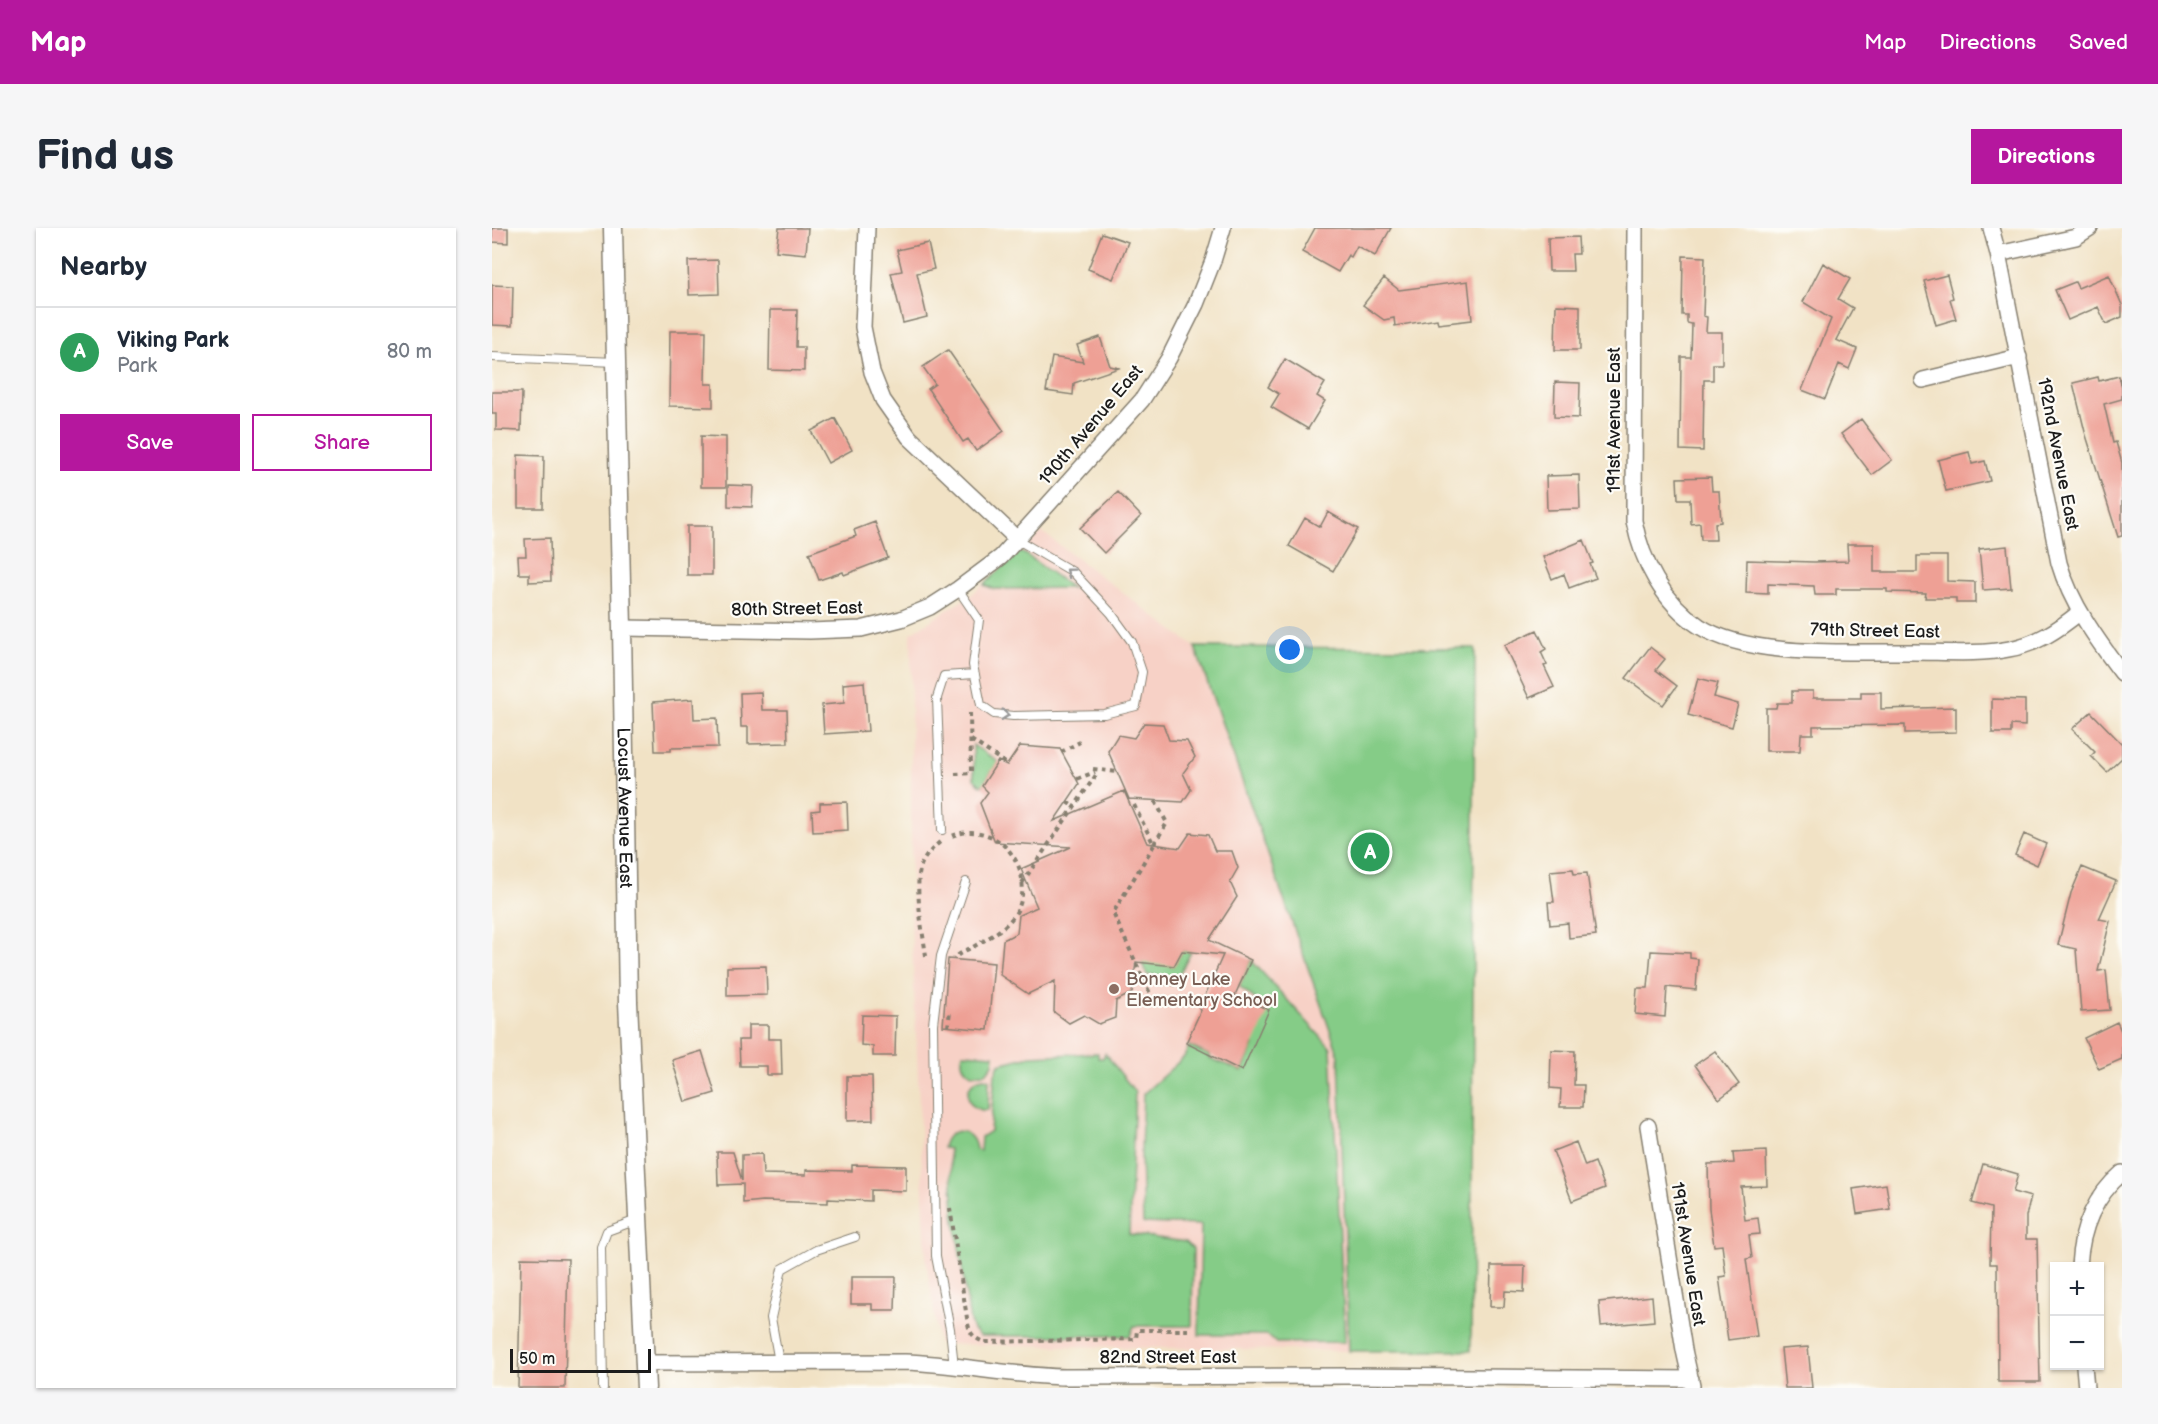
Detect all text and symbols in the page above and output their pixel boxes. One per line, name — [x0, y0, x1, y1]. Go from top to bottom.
text: Map — [30, 26, 86, 59]
text: Map — [1864, 30, 1907, 55]
text: Directions — [1940, 30, 2036, 55]
text: Saved — [2069, 30, 2128, 55]
button: Directions — [1971, 129, 2122, 184]
text: Find us — [36, 131, 174, 182]
text: Nearby — [60, 252, 147, 283]
text: Viking Park — [117, 327, 229, 354]
text: A — [73, 340, 86, 364]
text: 80 m — [387, 340, 432, 364]
street label: 191st Avenue East — [1604, 347, 1625, 493]
text: Park — [117, 354, 157, 378]
street label: 190th Avenue East — [1035, 360, 1148, 489]
street label: 192nd Avenue East — [2033, 376, 2083, 533]
button: Save — [60, 414, 240, 471]
button: Share — [252, 414, 432, 471]
one-way arrow — [1065, 568, 1076, 579]
street label: 80th Street East — [731, 597, 864, 621]
street label: 79th Street East — [1810, 619, 1941, 643]
your location — [1275, 635, 1304, 664]
one-way arrow — [1000, 708, 1009, 721]
street label: Locust Avenue East — [613, 727, 637, 889]
pin: A — [1350, 830, 1390, 874]
place label: Bonney Lake Elementary School — [1126, 969, 1277, 1011]
marker: Bonney Lake Elementary School — [1107, 982, 1121, 996]
street label: 191st Avenue East — [1666, 1181, 1710, 1328]
map controls — [2050, 1262, 2104, 1370]
button: + — [2050, 1262, 2104, 1316]
button: − — [2050, 1316, 2104, 1370]
scale bar — [510, 1346, 651, 1374]
street label: 82nd Street East — [1100, 1347, 1237, 1368]
text: 50 m — [519, 1350, 555, 1369]

